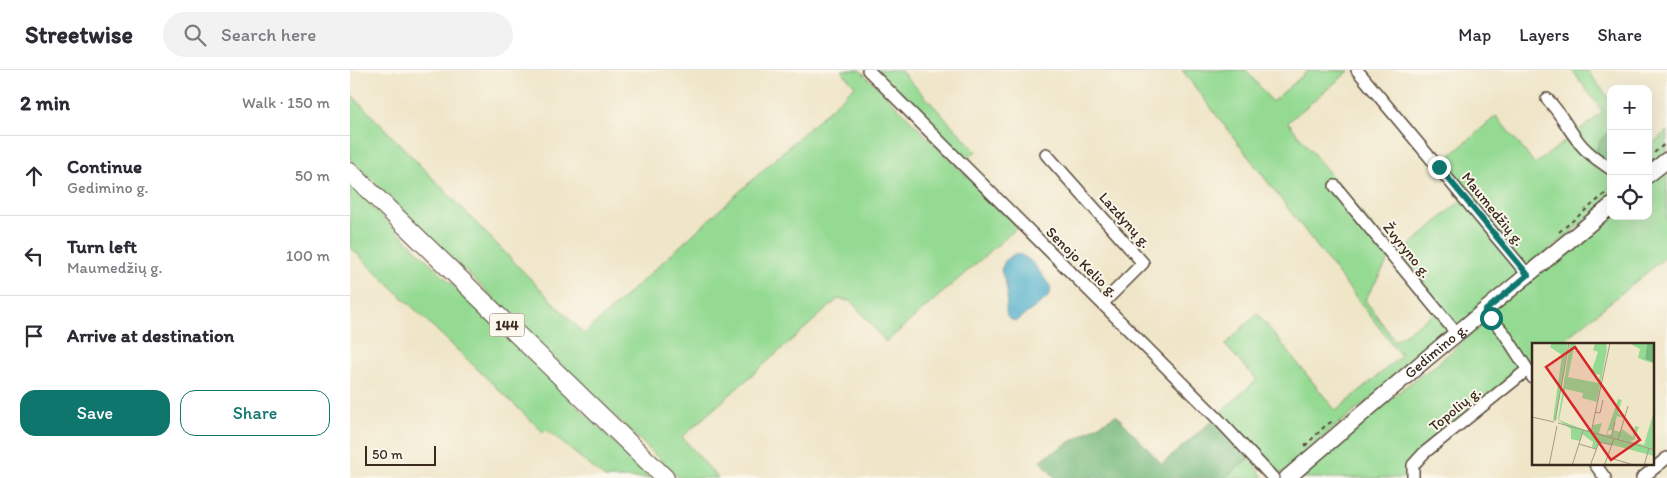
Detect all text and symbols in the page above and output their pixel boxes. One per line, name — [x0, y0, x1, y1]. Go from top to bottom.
search box — [163, 12, 513, 57]
text: Streetwise — [25, 20, 133, 49]
icon: search — [181, 21, 209, 49]
text: Search here — [221, 23, 316, 46]
text: Map — [1458, 24, 1491, 46]
text: Layers — [1519, 24, 1569, 46]
text: Share — [1597, 24, 1642, 46]
map controls — [1607, 85, 1652, 220]
button: + — [1607, 85, 1652, 130]
text: 2 min — [20, 90, 70, 115]
text: Walk · 150 m — [242, 93, 330, 112]
button: − — [1607, 130, 1652, 175]
text: Continue — [67, 155, 142, 178]
route end — [1428, 156, 1451, 179]
icon: ahead — [20, 162, 48, 190]
text: 50 m — [295, 166, 330, 185]
street label: Maumedžių g. — [1458, 169, 1528, 249]
button: locate — [1607, 175, 1652, 220]
text: Gedimino g. — [67, 178, 149, 197]
street label: Lazdynų g. — [1095, 188, 1155, 252]
street label: Žvyryno g. — [1379, 219, 1435, 281]
street label: Senojo Kelio g. — [1042, 223, 1122, 301]
text: Turn left — [67, 235, 137, 258]
icon: left — [20, 242, 48, 270]
text: 100 m — [286, 246, 330, 265]
text: Maumedžių g. — [67, 258, 163, 277]
route start — [1480, 307, 1503, 330]
road number: 144 — [490, 314, 524, 336]
street label: Gedimino g. — [1401, 319, 1471, 382]
icon: arrive — [20, 322, 48, 350]
text: Arrive at destination — [67, 324, 234, 347]
inset map — [1532, 343, 1654, 466]
street label: Topolių g. — [1426, 383, 1484, 435]
button: Save — [20, 390, 170, 436]
button: Share — [180, 390, 330, 436]
scale bar — [365, 443, 436, 466]
text: 50 m — [372, 446, 403, 463]

